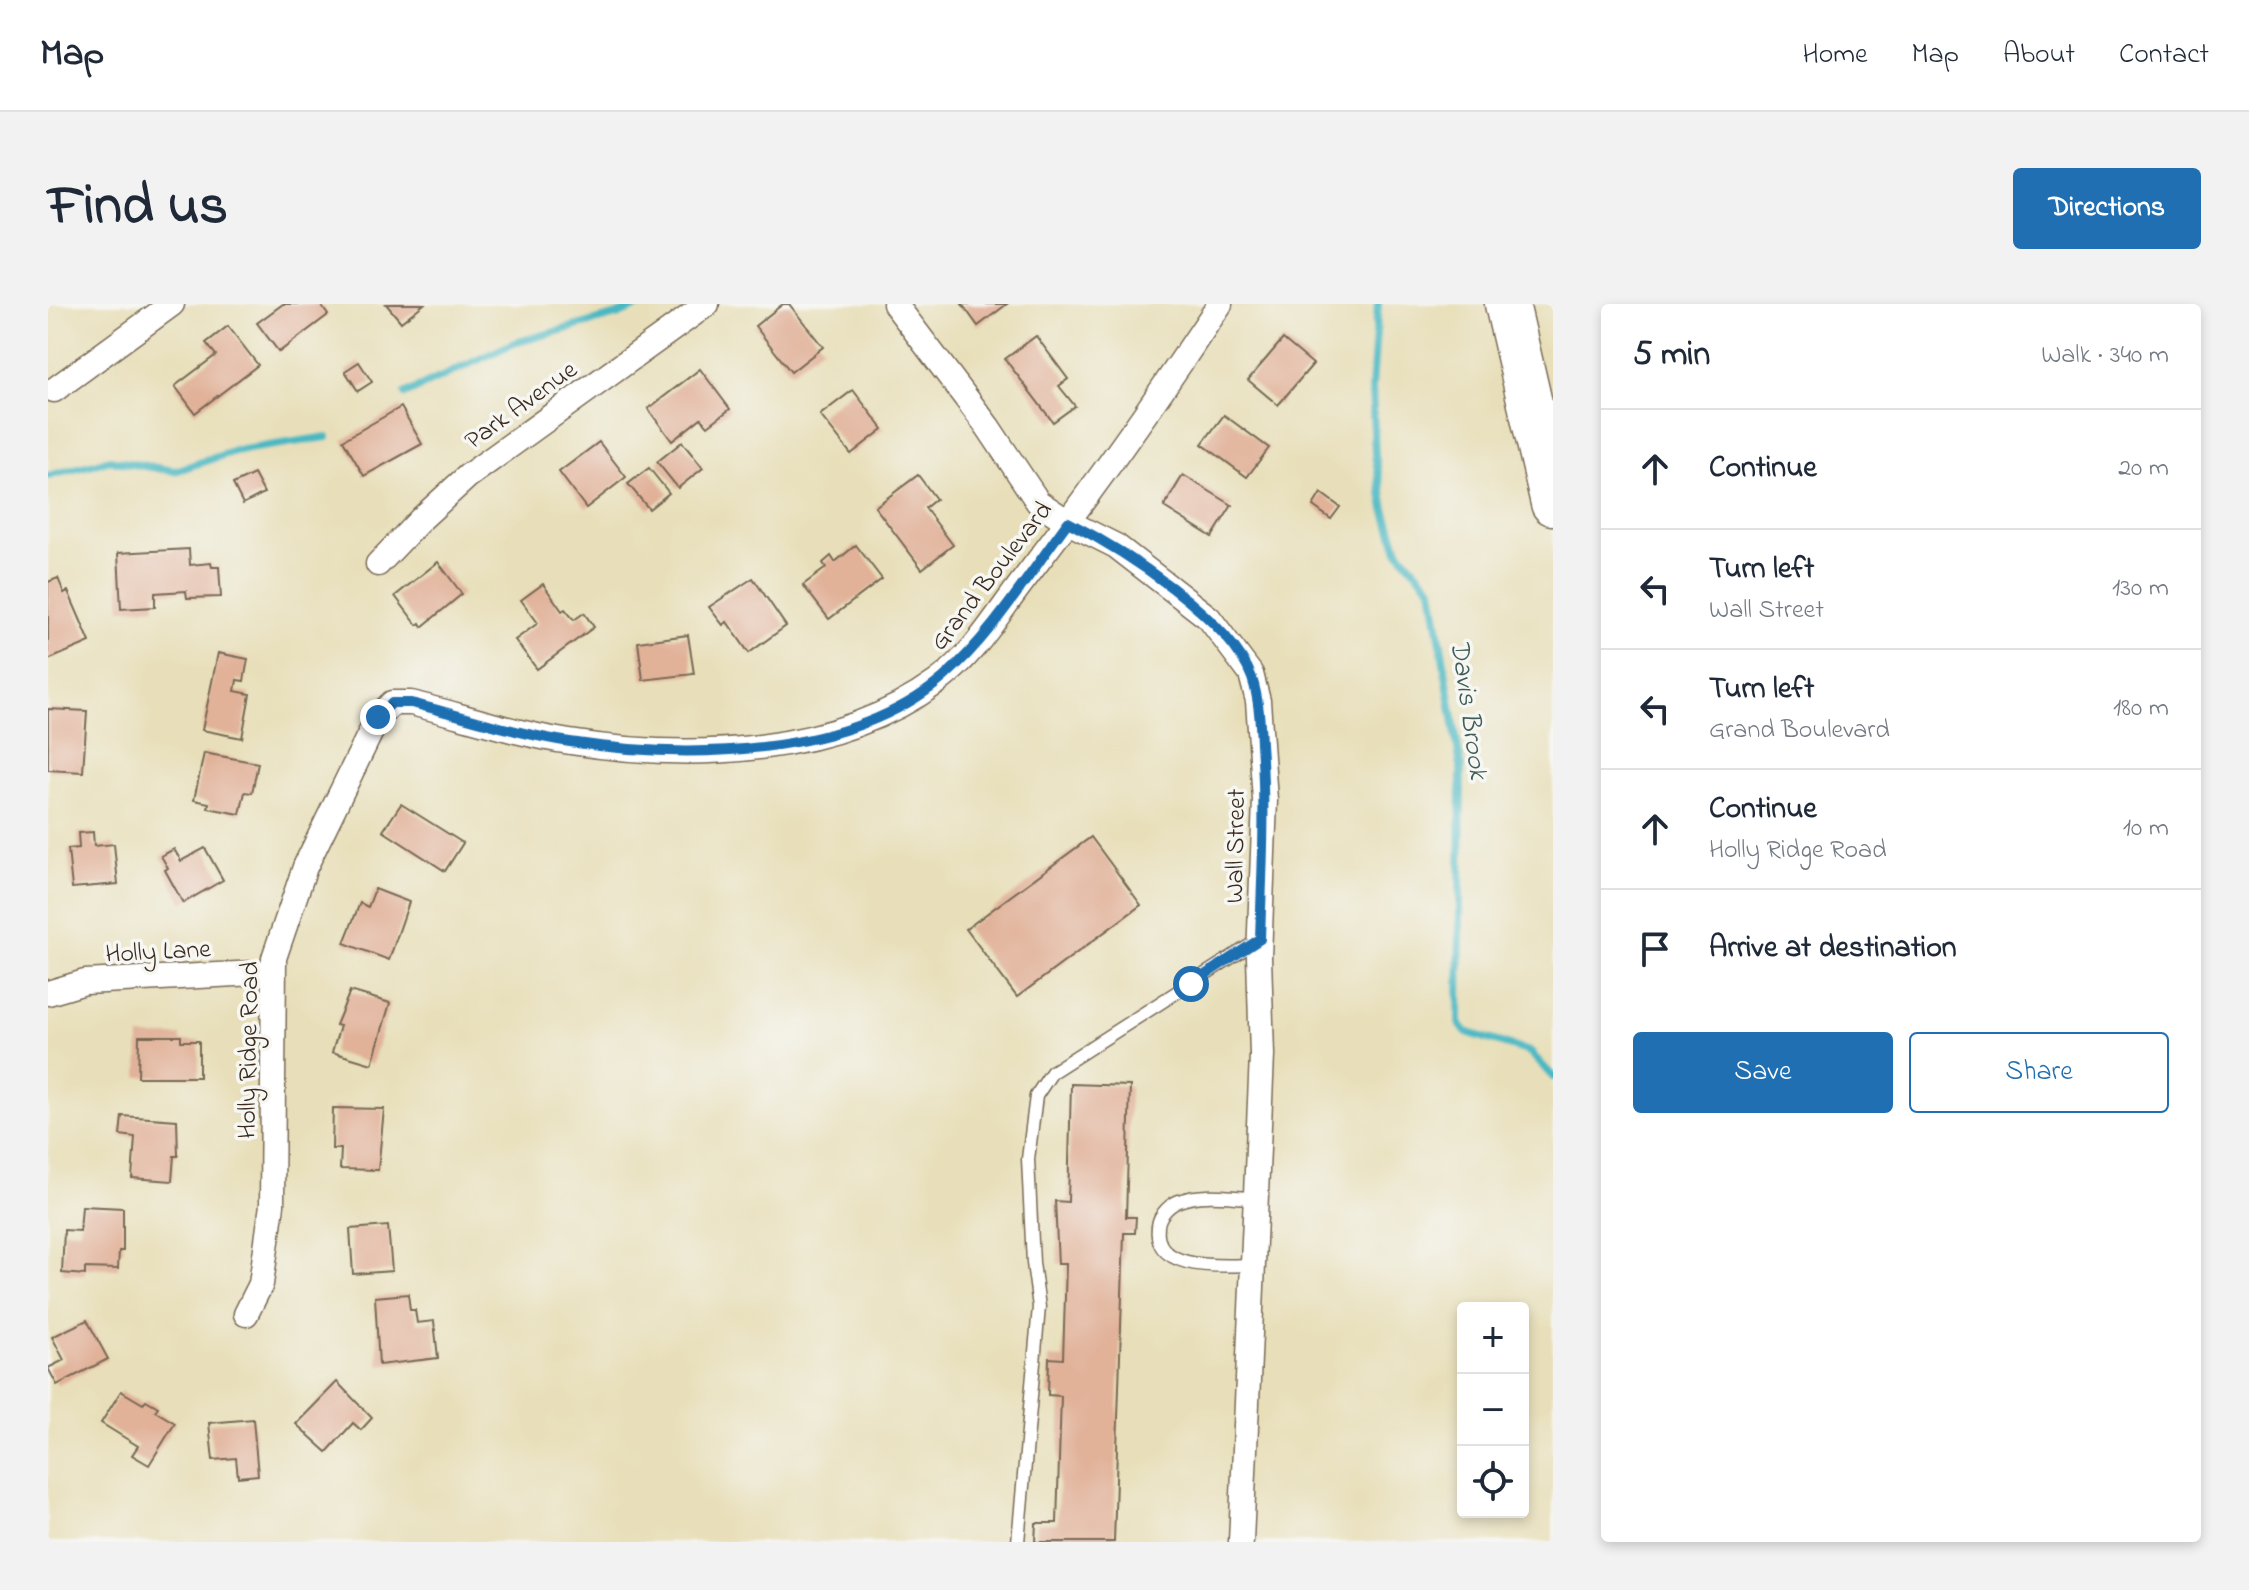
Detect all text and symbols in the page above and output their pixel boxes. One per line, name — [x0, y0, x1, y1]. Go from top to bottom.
text: Map — [40, 27, 104, 83]
text: Home — [1802, 35, 1868, 76]
text: Map — [1912, 35, 1959, 76]
text: About — [2003, 35, 2075, 76]
text: Contact — [2119, 35, 2209, 76]
text: Find us — [48, 168, 228, 249]
button: Directions — [2013, 168, 2201, 249]
text: 5 min — [1633, 331, 1710, 381]
text: Walk · 340 m — [2041, 337, 2169, 375]
street label: Park Avenue — [458, 352, 586, 460]
icon: ahead — [1633, 447, 1677, 491]
text: Continue — [1709, 447, 1817, 491]
text: 20 m — [2118, 450, 2169, 488]
street label: Grand Boulevard — [922, 494, 1063, 660]
text: Turn left — [1709, 548, 1814, 592]
icon: left — [1633, 567, 1677, 611]
text: 130 m — [2112, 570, 2169, 608]
text: Wall Street — [1709, 592, 1824, 630]
water label: Davis Brook — [1437, 637, 1498, 784]
text: Turn left — [1709, 668, 1814, 712]
icon: left — [1633, 687, 1677, 731]
text: 180 m — [2113, 690, 2169, 728]
route end — [360, 699, 396, 735]
text: Grand Boulevard — [1709, 712, 1890, 750]
street label: Wall Street — [1217, 788, 1257, 904]
text: Continue — [1709, 788, 1817, 832]
icon: ahead — [1633, 807, 1677, 851]
text: 10 m — [2123, 810, 2169, 848]
text: Holly Ridge Road — [1709, 832, 1887, 870]
icon: arrive — [1633, 927, 1677, 971]
text: Arrive at destination — [1709, 927, 1957, 971]
street label: Holly Lane — [104, 931, 212, 975]
street label: Holly Ridge Road — [229, 961, 271, 1139]
route start — [1173, 966, 1209, 1002]
button: Save — [1633, 1032, 1893, 1113]
button: Share — [1909, 1032, 2169, 1113]
map controls — [1457, 1302, 1529, 1518]
button: + — [1457, 1302, 1529, 1374]
button: − — [1457, 1374, 1529, 1446]
button: locate — [1457, 1446, 1529, 1518]

